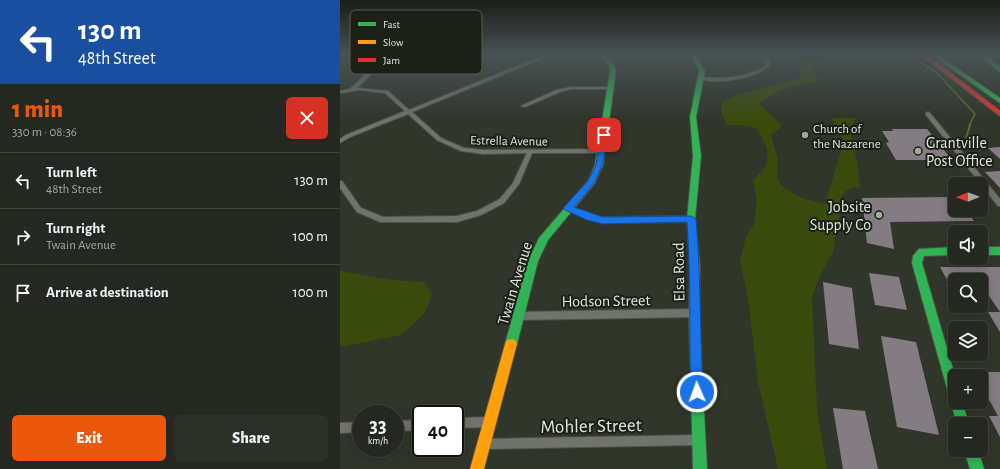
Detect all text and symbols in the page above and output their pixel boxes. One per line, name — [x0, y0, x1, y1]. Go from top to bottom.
legend — [350, 10, 482, 74]
icon: left — [12, 16, 64, 68]
text: 130 m — [78, 17, 142, 45]
text: Fast — [383, 19, 401, 30]
text: Slow — [383, 37, 404, 48]
text: 48th Street — [78, 50, 156, 68]
text: Jam — [383, 55, 400, 66]
button: close — [286, 97, 328, 139]
text: 1 min — [12, 98, 63, 122]
pin — [587, 118, 621, 152]
place label: Church of the Nazarene — [813, 123, 881, 151]
icon: arrive — [593, 124, 615, 146]
text: 330 m · 08:36 — [12, 126, 77, 139]
marker: Church of the Nazarene — [800, 130, 810, 140]
street label: Estrella Avenue — [470, 134, 548, 149]
place label: Grantville Post Office — [926, 135, 993, 169]
marker: Grantville Post Office — [913, 146, 923, 156]
text: Turn left — [46, 165, 97, 180]
icon: left — [12, 170, 34, 192]
text: 130 m — [294, 173, 328, 188]
north arrow — [948, 177, 988, 217]
map controls — [948, 177, 988, 457]
text: 48th Street — [46, 183, 102, 196]
place label: Jobsite Supply Co — [810, 199, 871, 234]
marker: Jobsite Supply Co — [874, 210, 884, 220]
text: Turn right — [46, 221, 105, 236]
button: sound — [948, 225, 988, 265]
icon: right — [12, 226, 34, 248]
text: 100 m — [293, 229, 328, 244]
text: Twain Avenue — [46, 239, 116, 252]
street label: Twain Avenue — [495, 240, 535, 327]
street label: Elsa Road — [670, 242, 688, 302]
button: search — [948, 273, 988, 313]
icon: arrive — [12, 282, 34, 304]
text: Arrive at destination — [46, 285, 169, 300]
text: 100 m — [293, 285, 328, 300]
street label: Hodson Street — [561, 292, 651, 310]
button: layers — [948, 321, 988, 361]
button: + — [948, 369, 988, 409]
position arrow — [676, 371, 718, 413]
speed limit sign: 40 — [412, 405, 464, 457]
button: Exit — [12, 415, 166, 461]
button: Share — [174, 415, 328, 461]
text: 33 — [369, 416, 387, 436]
street label: Mohler Street — [540, 416, 642, 437]
button: − — [948, 417, 988, 457]
text: km/h — [368, 436, 388, 446]

